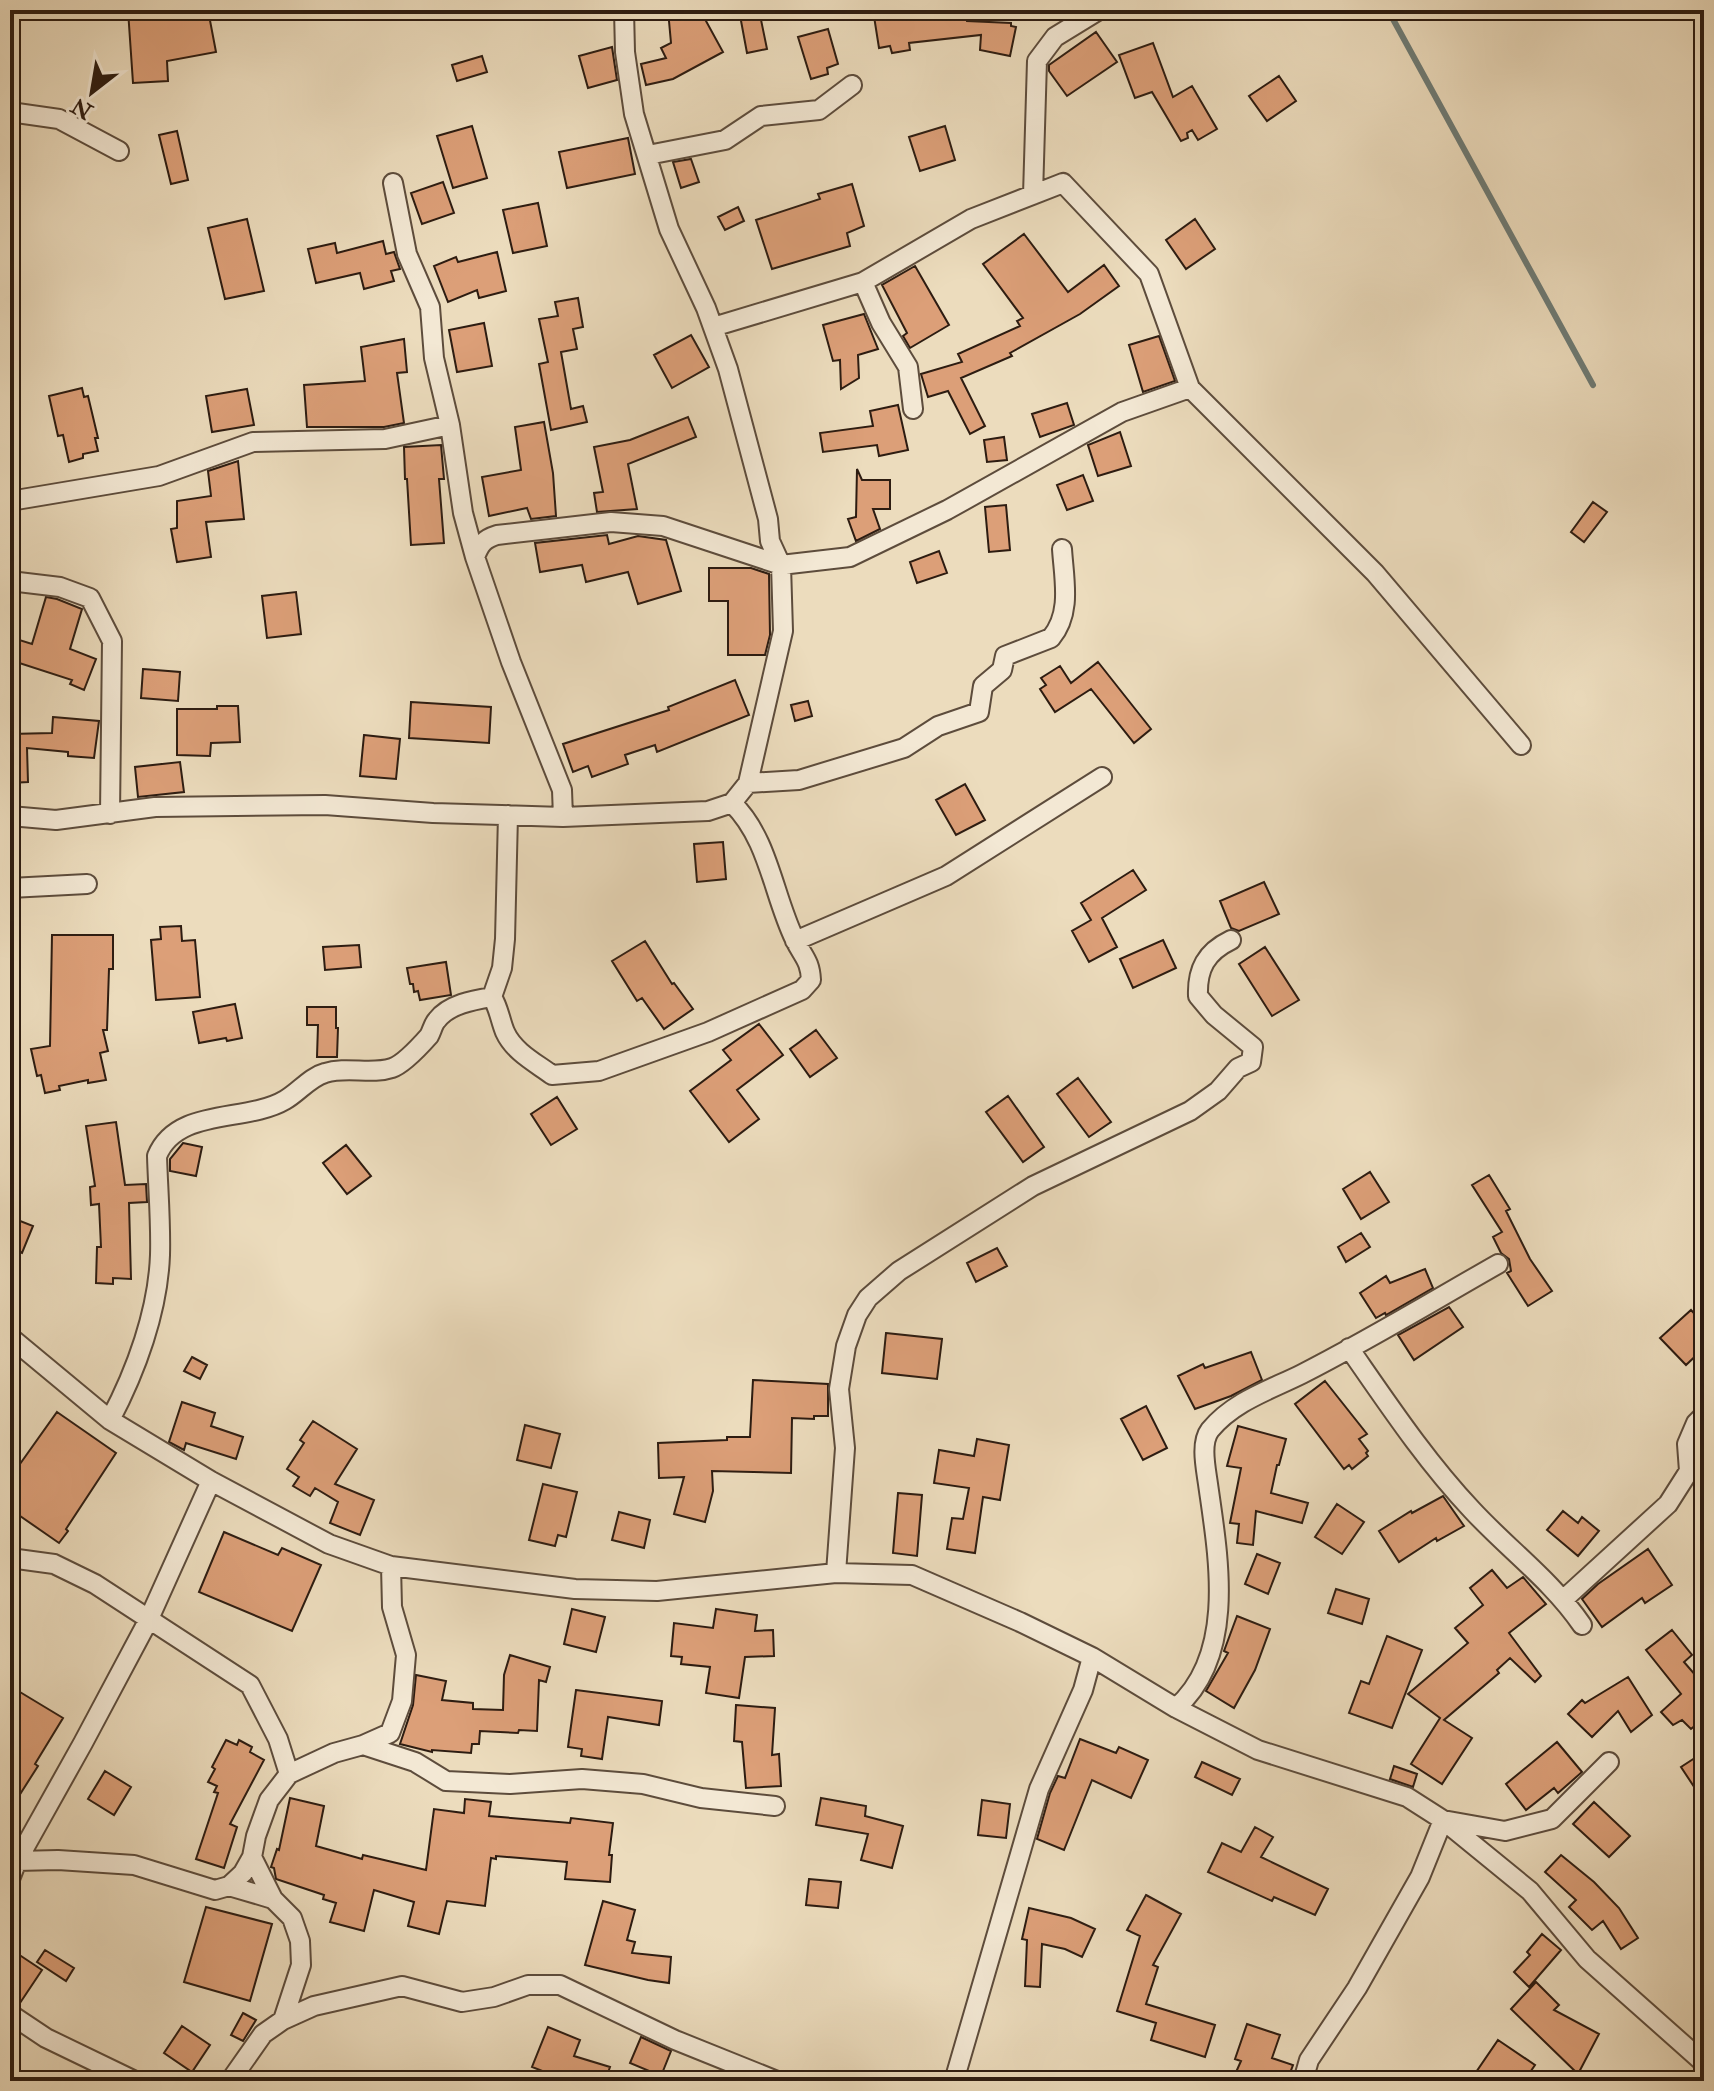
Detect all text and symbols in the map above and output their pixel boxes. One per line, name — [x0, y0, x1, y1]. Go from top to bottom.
north arrow — [52, 52, 132, 132]
text: N — [66, 91, 99, 126]

